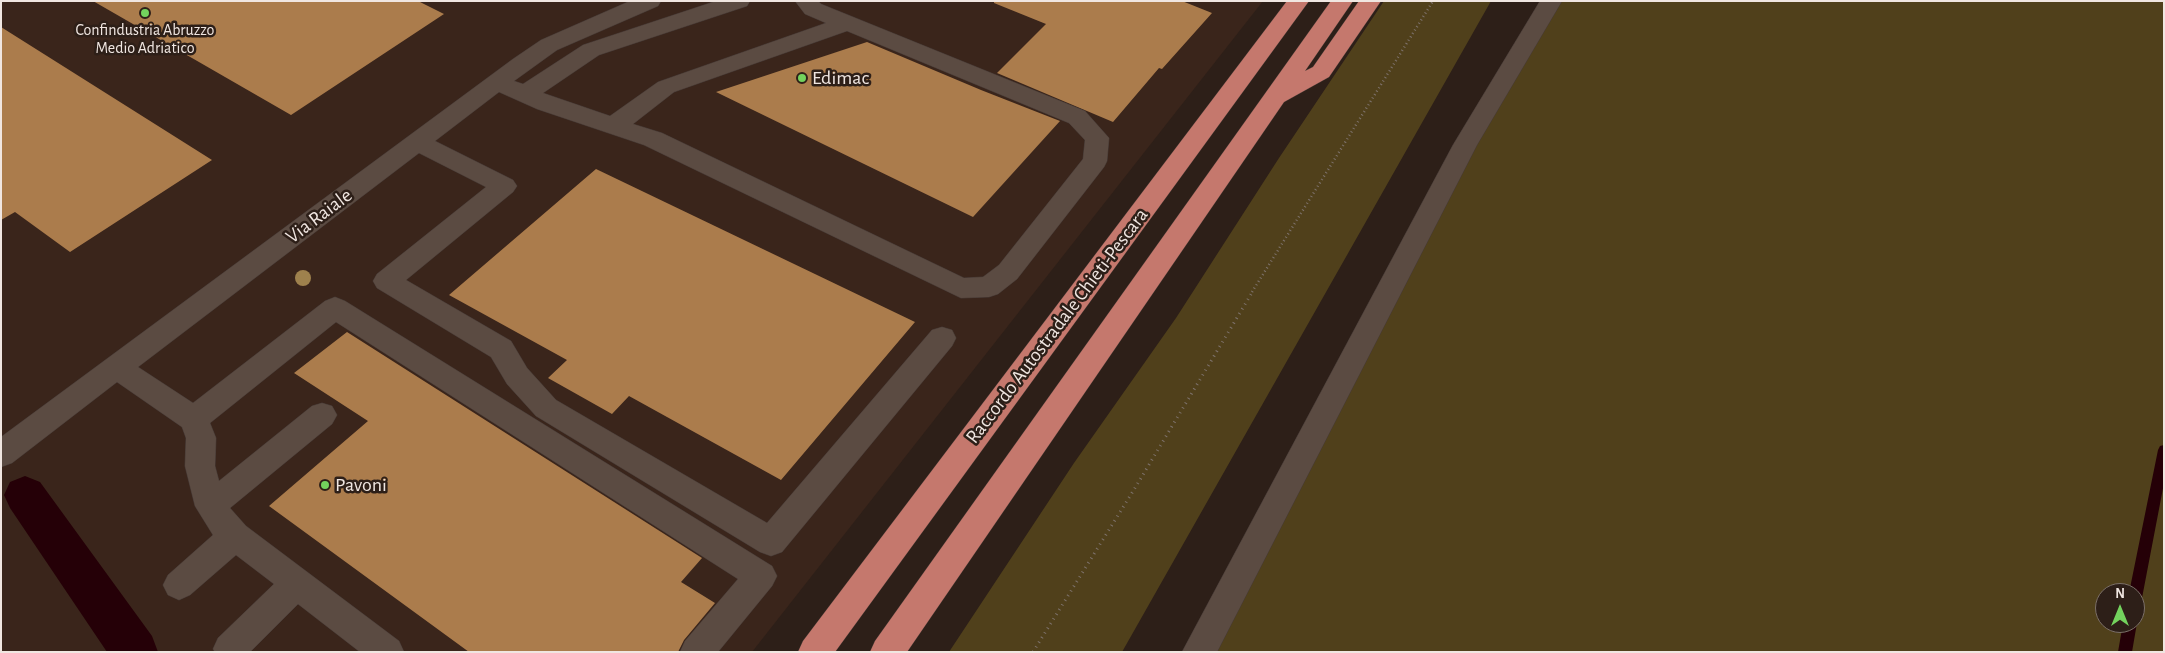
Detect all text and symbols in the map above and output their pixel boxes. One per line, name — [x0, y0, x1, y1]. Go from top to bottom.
marker: Confindustria Abruzzo Medio Adriatico — [139, 7, 151, 19]
place label: Confindustria Abruzzo Medio Adriatico — [76, 20, 214, 58]
place label: Edimac — [812, 66, 869, 90]
marker: Edimac — [796, 72, 808, 84]
street label: Via Raiale — [281, 183, 357, 249]
street label: Raccordo Autostradale Chieti-Pescara — [961, 204, 1153, 448]
place label: Pavoni — [335, 473, 387, 497]
marker: Pavoni — [319, 479, 331, 491]
north arrow — [2095, 583, 2145, 633]
text: N — [2115, 587, 2125, 601]

